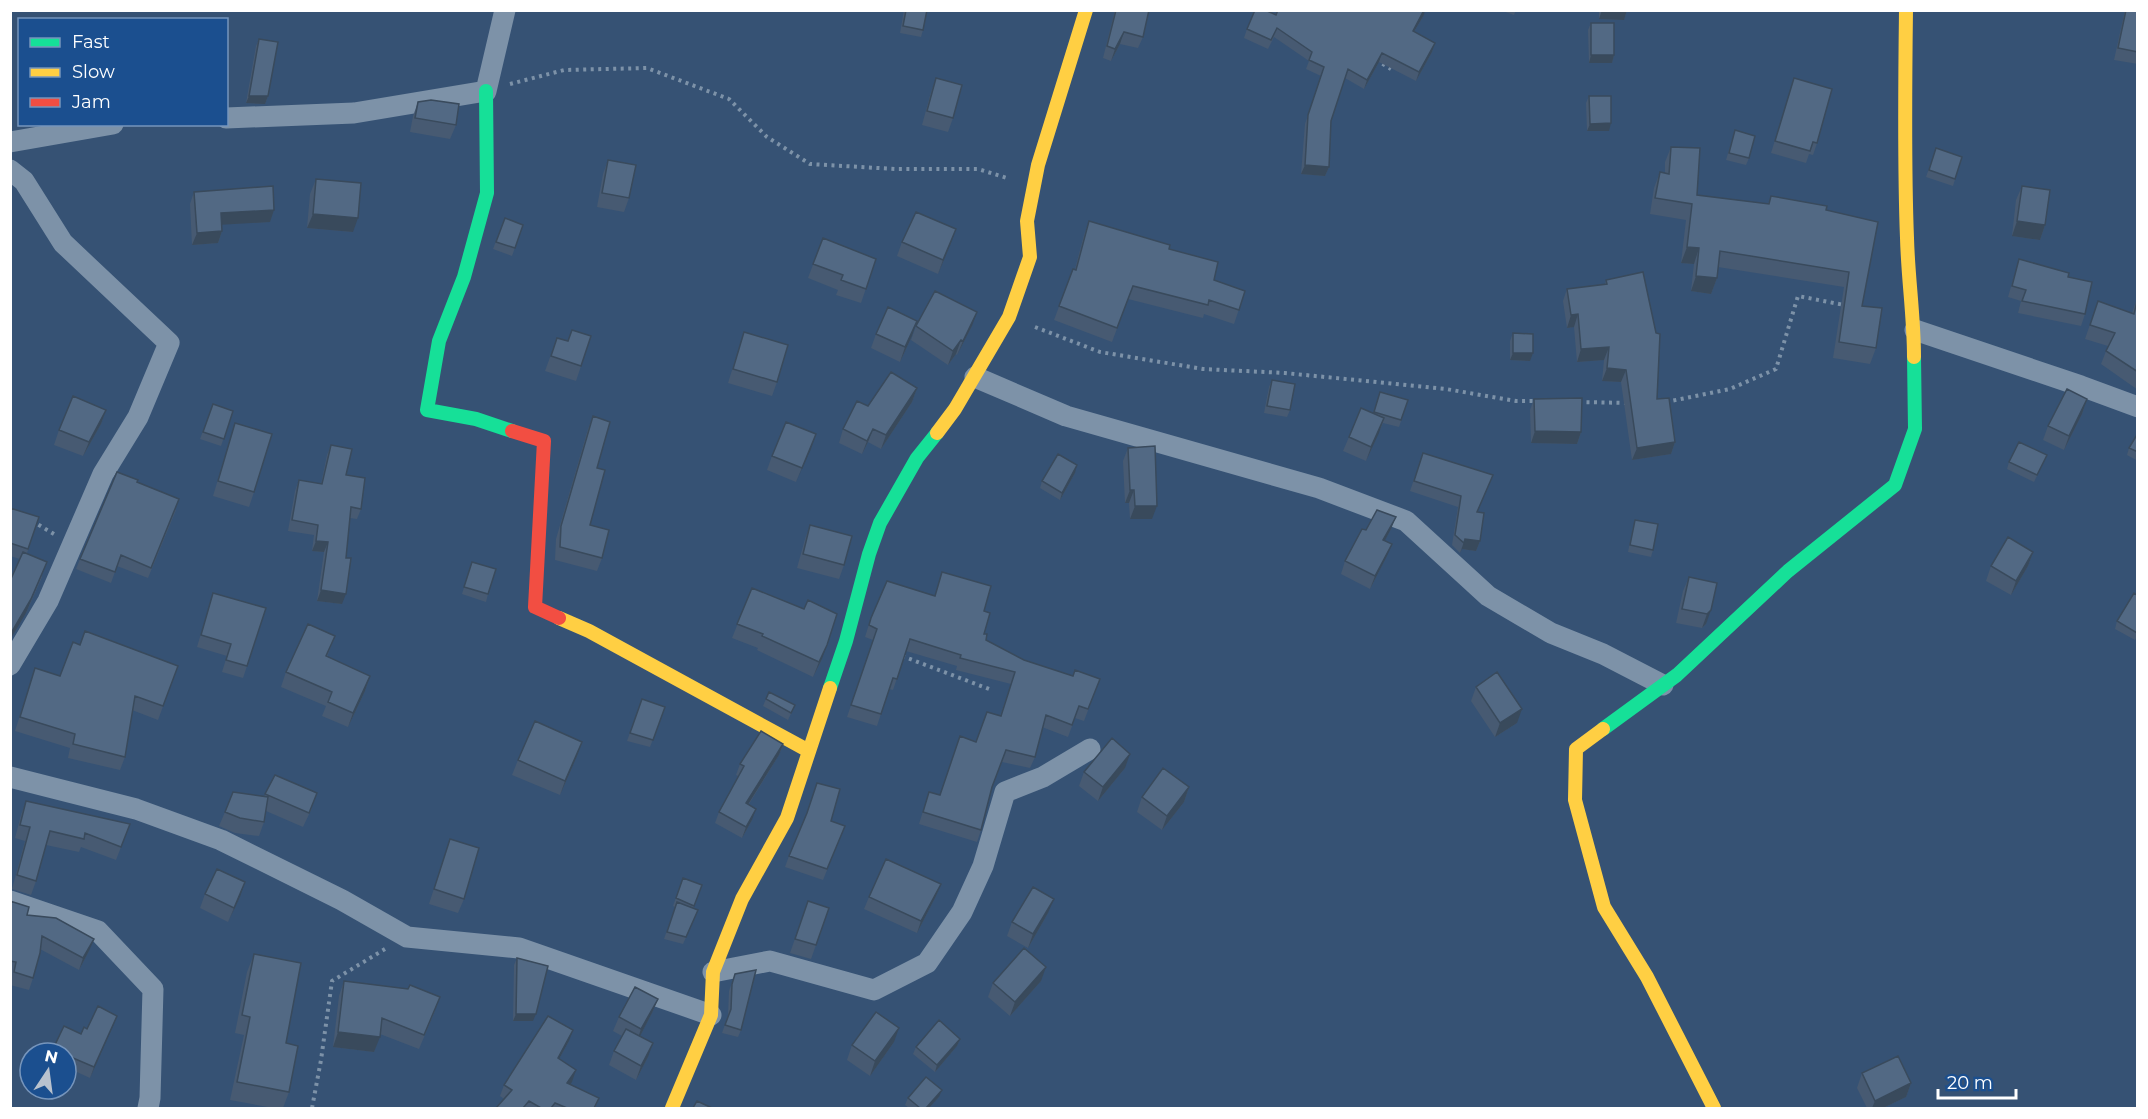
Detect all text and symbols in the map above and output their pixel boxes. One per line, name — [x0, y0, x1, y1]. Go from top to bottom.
legend — [18, 18, 228, 126]
text: Fast — [72, 31, 110, 53]
text: Slow — [72, 61, 115, 83]
text: Jam — [71, 91, 111, 113]
north arrow — [18, 1041, 78, 1101]
text: N — [43, 1046, 60, 1068]
scale bar — [1938, 1062, 2016, 1100]
text: 20 m — [1947, 1072, 1993, 1094]

